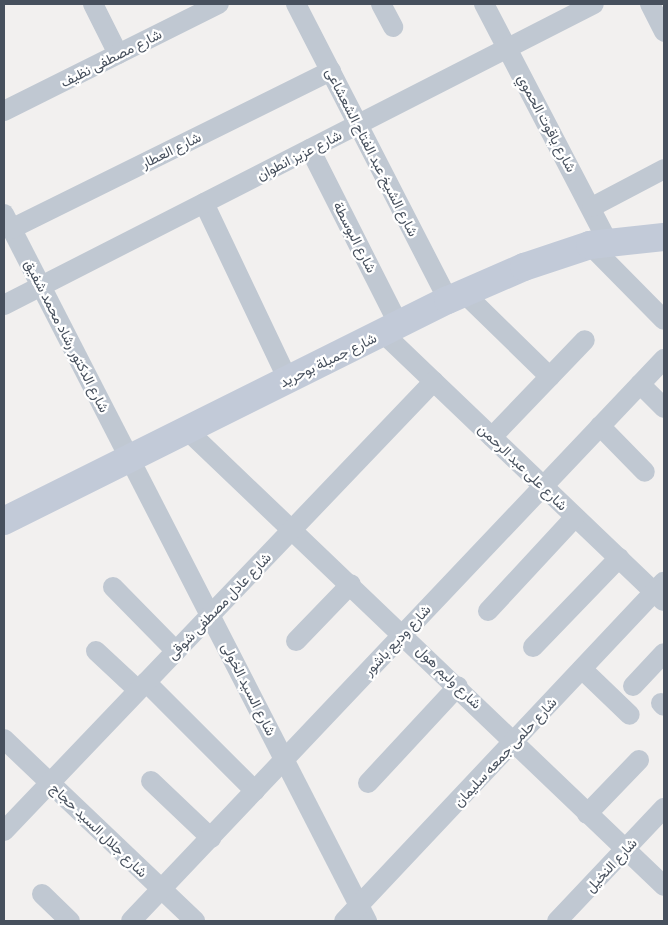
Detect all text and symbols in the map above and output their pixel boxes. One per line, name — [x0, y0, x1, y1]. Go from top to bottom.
street label: شارع مصطفى نظيف — [58, 25, 164, 91]
street label: شارع الشيخ عبد الفتاح الشعشاعى — [322, 65, 422, 239]
street label: شارع ياقوت الحموي — [514, 71, 580, 175]
street label: شارع عزيز انطوان — [254, 126, 344, 184]
street label: شارع العطار — [138, 128, 204, 172]
street label: شارع البوسطة — [330, 199, 380, 275]
street label: شارع الدكتور رشاد محمد شفيق — [21, 257, 113, 415]
street label: شارع جميلة بوحريد — [277, 329, 379, 391]
street label: شارع على عبد الرحمن — [475, 420, 571, 514]
street label: شارع عادل مصطفى شوقى — [164, 549, 274, 663]
street label: شارع وديع باشور — [360, 601, 434, 679]
street label: شارع السيد الخولى — [218, 640, 280, 738]
street label: شارع وليم هول — [413, 642, 485, 712]
street label: شارع حلمى جمعه سليمان — [450, 694, 560, 810]
street label: شارع جلال السيد حجاج — [47, 779, 151, 881]
street label: شارع النخيل — [582, 834, 640, 896]

